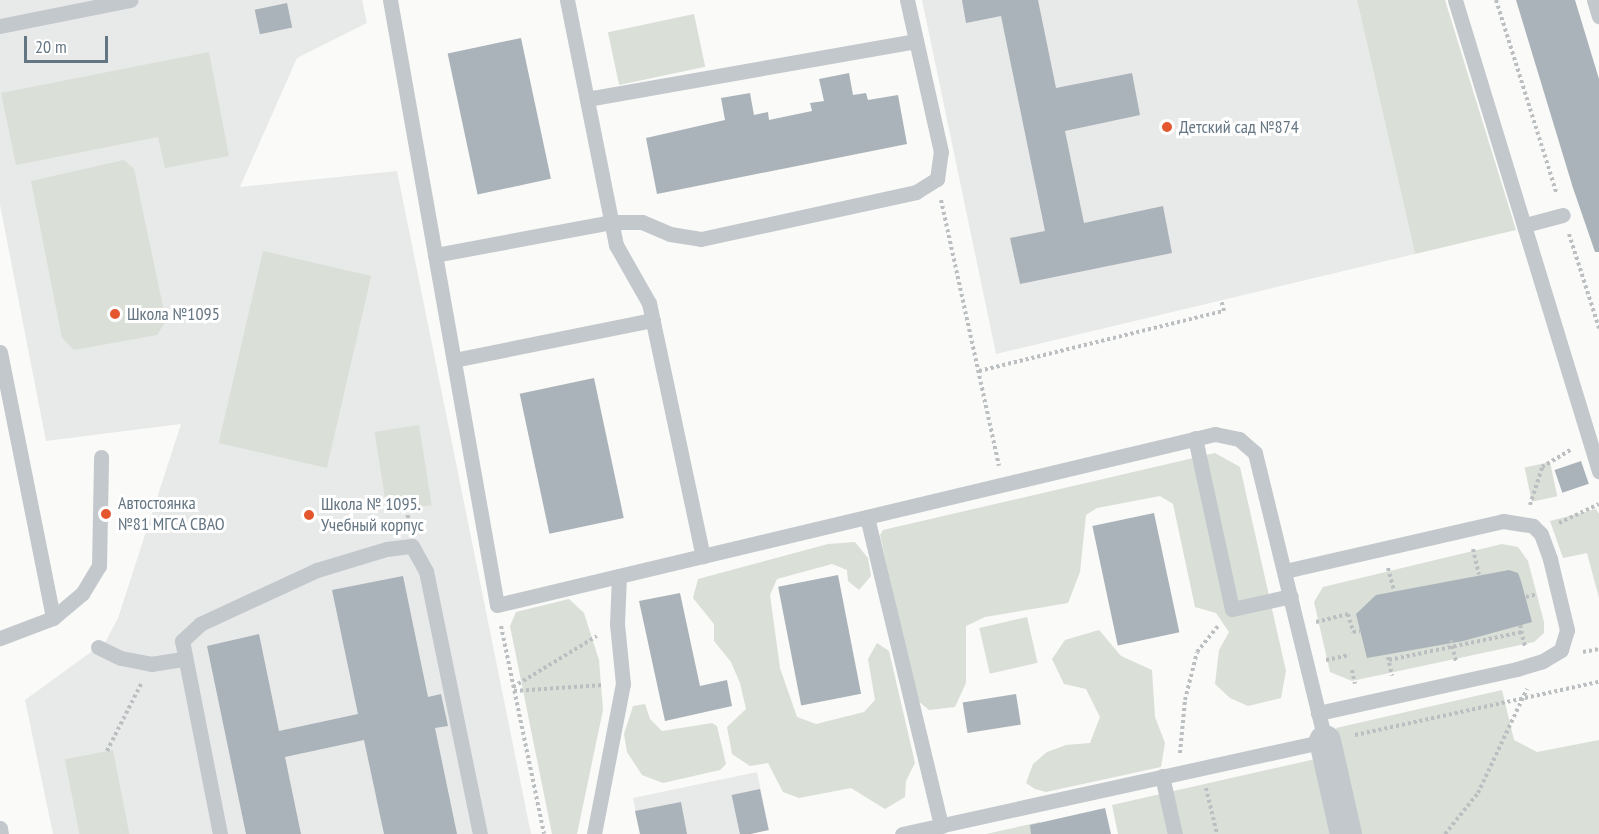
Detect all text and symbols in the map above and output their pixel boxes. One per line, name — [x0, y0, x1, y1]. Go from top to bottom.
scale bar — [27, 24, 111, 62]
text: 20 m — [35, 35, 67, 58]
place label: Детский сад №874 — [1179, 116, 1299, 138]
marker: Детский сад №874 — [1160, 120, 1174, 134]
place label: Школа №1095 — [127, 303, 220, 325]
marker: Школа №1095 — [108, 307, 122, 321]
place label: Автостоянка №81 МГСА СВАО — [118, 493, 225, 536]
place label: Школа № 1095. Учебный корпус — [321, 494, 424, 536]
marker: Автостоянка №81 МГСА СВАО — [99, 507, 113, 521]
marker: Школа № 1095. Учебный корпус — [302, 508, 316, 522]

